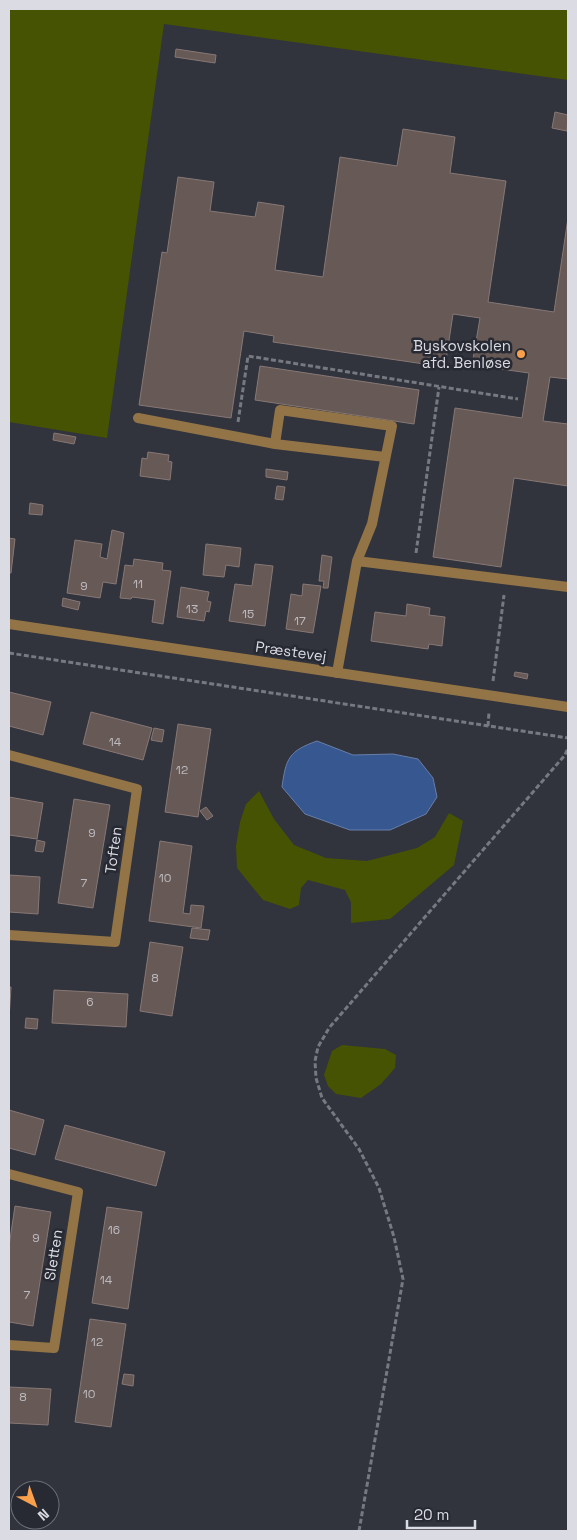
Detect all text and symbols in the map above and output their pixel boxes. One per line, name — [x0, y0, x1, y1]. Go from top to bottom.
place label: Byskovskolen afd. Benløse — [413, 336, 511, 372]
marker: Byskovskolen afd. Benløse — [515, 348, 527, 360]
house number: 11 — [133, 576, 143, 592]
house number: 9 — [80, 578, 88, 594]
house number: 13 — [186, 601, 198, 617]
house number: 15 — [242, 606, 254, 622]
house number: 17 — [294, 613, 306, 629]
street label: Præstevej — [254, 637, 328, 665]
house number: 14 — [109, 734, 122, 750]
house number: 12 — [176, 762, 188, 778]
house number: 9 — [88, 825, 96, 841]
street label: Toften — [100, 825, 126, 875]
house number: 10 — [159, 870, 171, 886]
house number: 7 — [81, 875, 88, 891]
house number: 8 — [151, 970, 159, 986]
house number: 6 — [86, 994, 94, 1010]
house number: 16 — [108, 1222, 120, 1238]
street label: Sletten — [40, 1228, 66, 1282]
house number: 9 — [32, 1230, 40, 1246]
house number: 14 — [100, 1272, 113, 1288]
house number: 7 — [24, 1287, 31, 1303]
house number: 12 — [91, 1334, 103, 1350]
house number: 10 — [83, 1386, 95, 1402]
house number: 8 — [19, 1389, 27, 1405]
north arrow — [10, 1480, 60, 1530]
scale bar — [407, 1498, 474, 1530]
text: N — [34, 1505, 53, 1525]
text: 20 m — [414, 1505, 449, 1524]

